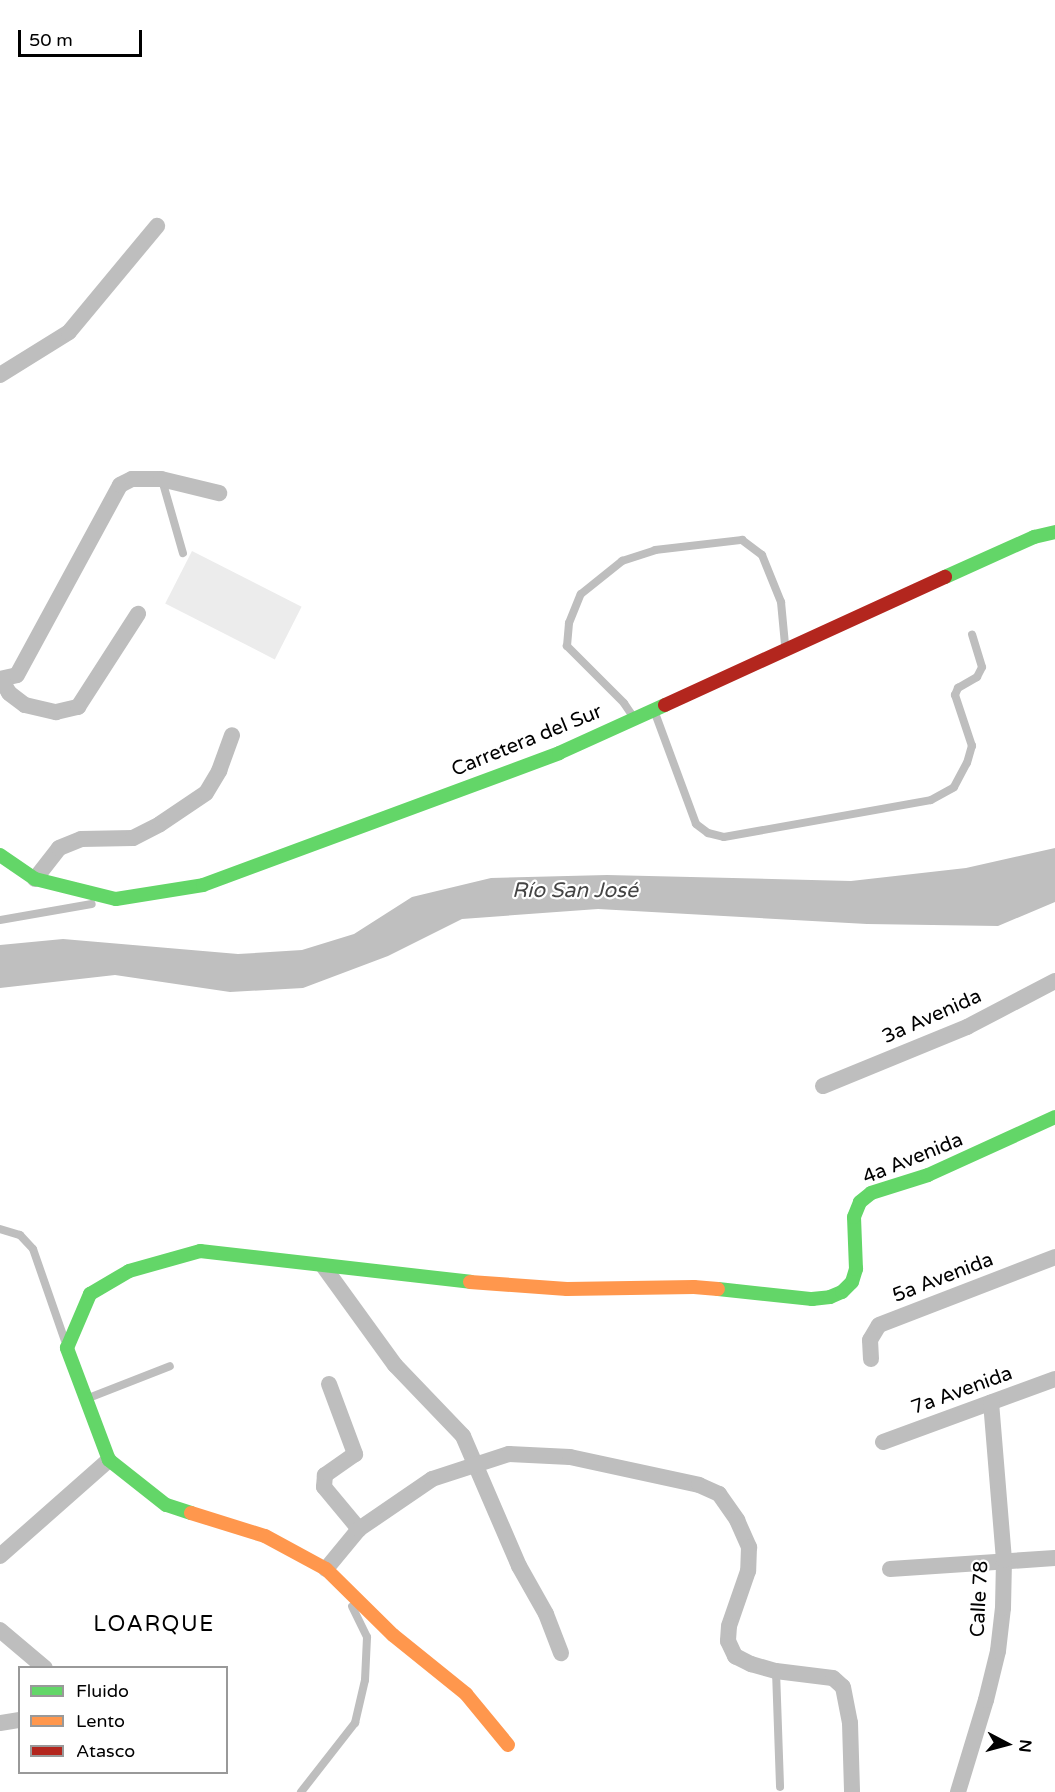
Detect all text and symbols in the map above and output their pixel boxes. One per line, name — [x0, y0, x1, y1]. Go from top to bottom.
scale bar — [21, 18, 146, 56]
text: 50 m — [29, 29, 73, 51]
street label: Carretera del Sur — [448, 700, 606, 782]
water label: Río San José — [512, 878, 638, 904]
street label: 3a Avenida — [879, 984, 985, 1050]
street label: 4a Avenida — [859, 1128, 967, 1190]
street label: 5a Avenida — [889, 1248, 997, 1308]
street label: 7a Avenida — [908, 1362, 1016, 1420]
street label: Calle 78 — [966, 1560, 994, 1638]
district label: LOARQUE — [93, 1612, 215, 1638]
legend — [18, 1666, 228, 1774]
text: Fluido — [76, 1680, 129, 1702]
text: Lento — [76, 1710, 125, 1732]
north arrow — [977, 1714, 1037, 1774]
text: N — [1014, 1738, 1036, 1753]
text: Atasco — [76, 1740, 135, 1762]

